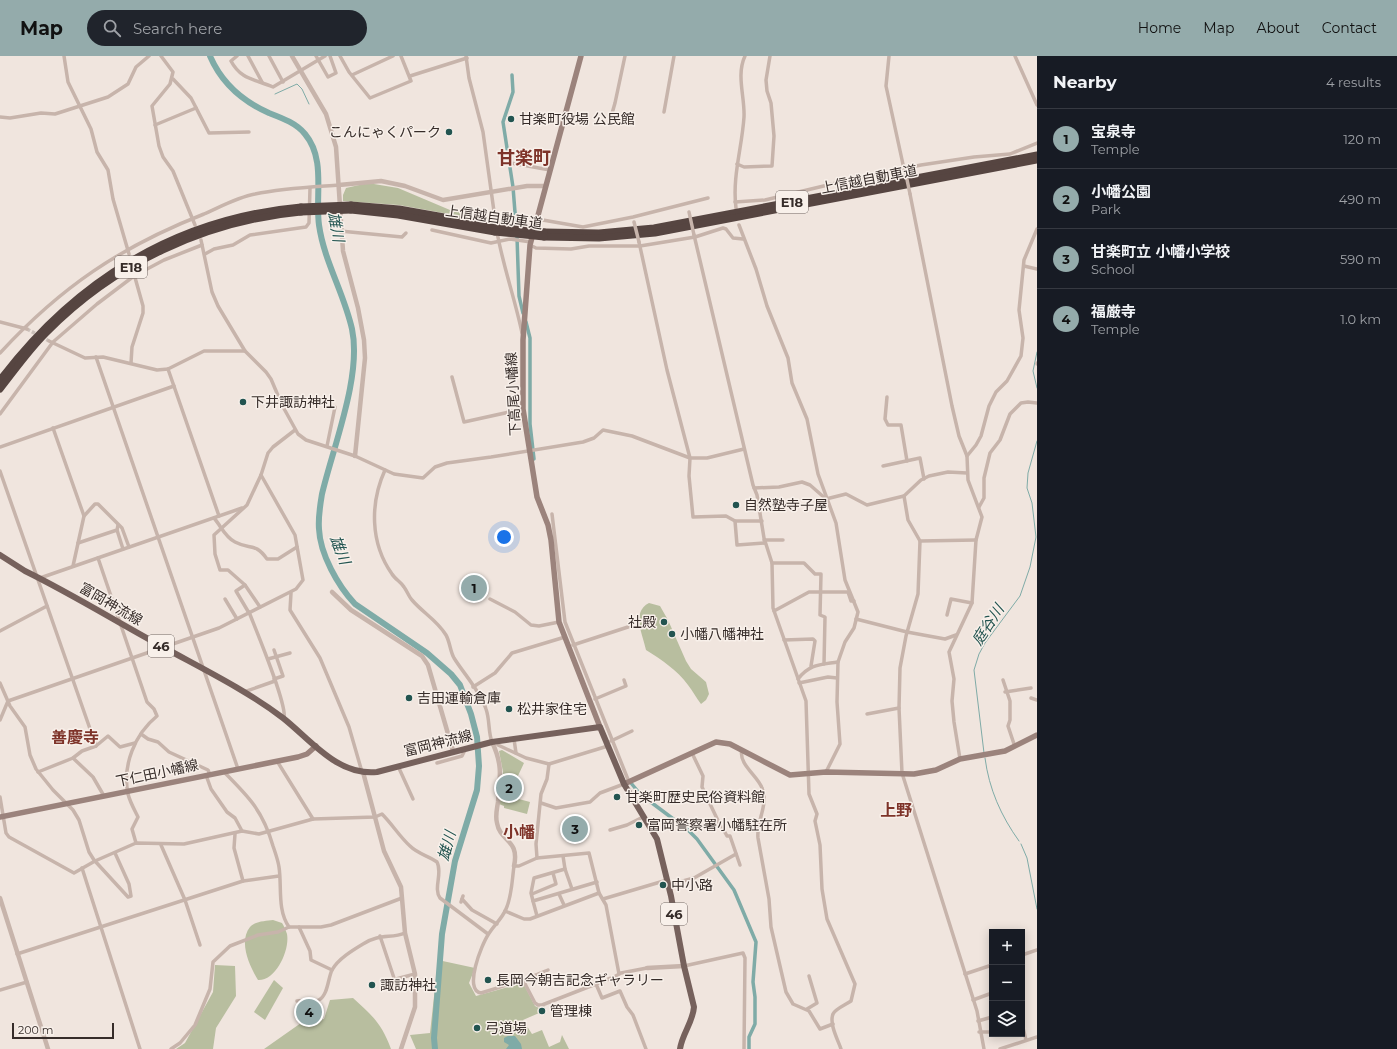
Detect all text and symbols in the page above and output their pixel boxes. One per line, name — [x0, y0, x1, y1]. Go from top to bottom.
search box — [87, 10, 367, 46]
text: Map — [20, 17, 63, 40]
icon: search — [101, 17, 123, 39]
text: Search here — [133, 19, 222, 38]
text: Home — [1138, 19, 1181, 37]
text: Map — [1203, 19, 1234, 37]
text: About — [1256, 19, 1300, 37]
text: Contact — [1322, 19, 1377, 37]
text: Nearby — [1053, 72, 1117, 92]
text: 4 results — [1326, 74, 1381, 90]
place label: 甘楽町役場 公民館 — [519, 110, 635, 128]
marker: 甘楽町役場 公民館 — [506, 114, 516, 124]
text: 宝泉寺 — [1091, 122, 1136, 141]
place label: こんにゃくパーク — [329, 123, 441, 141]
marker: こんにゃくパーク — [444, 127, 454, 137]
text: 1 — [1063, 131, 1069, 147]
text: 120 m — [1343, 131, 1381, 147]
text: Temple — [1091, 141, 1140, 157]
district label: 甘楽町 — [497, 147, 551, 169]
street label: 上信越自動車道 — [819, 161, 919, 197]
text: 小幡公園 — [1091, 182, 1151, 201]
road number: E18 — [776, 191, 808, 213]
text: 2 — [1062, 191, 1070, 207]
text: 490 m — [1339, 191, 1381, 207]
street label: 上信越自動車道 — [444, 201, 544, 233]
text: Park — [1091, 201, 1121, 217]
water label: 雄川 — [324, 210, 349, 245]
text: 甘楽町立 小幡小学校 — [1091, 242, 1230, 261]
text: 3 — [1062, 251, 1070, 267]
text: 590 m — [1340, 251, 1381, 267]
road number: E18 — [115, 256, 147, 278]
text: School — [1091, 261, 1135, 277]
text: 福厳寺 — [1091, 302, 1136, 321]
text: 4 — [1062, 311, 1070, 327]
text: 1.0 km — [1340, 311, 1381, 327]
text: Temple — [1091, 321, 1140, 337]
street label: 下高尾小幡線 — [502, 352, 524, 436]
place label: 下井諏訪神社 — [251, 393, 335, 411]
marker: 下井諏訪神社 — [238, 397, 248, 407]
place label: 自然塾寺子屋 — [744, 496, 828, 514]
marker: 自然塾寺子屋 — [731, 500, 741, 510]
your location — [494, 527, 514, 547]
water label: 雄川 — [326, 532, 356, 569]
pin: 1 — [461, 573, 487, 603]
street label: 富岡神流線 — [76, 579, 146, 629]
water label: 庭谷川 — [967, 599, 1009, 649]
place label: 社殿 — [628, 613, 656, 631]
marker: 社殿 — [659, 617, 669, 627]
place label: 小幡八幡神社 — [680, 625, 764, 643]
marker: 小幡八幡神社 — [667, 629, 677, 639]
road number: 46 — [148, 635, 174, 657]
place label: 吉田運輸倉庫 — [417, 689, 501, 707]
marker: 吉田運輸倉庫 — [404, 693, 414, 703]
place label: 松井家住宅 — [517, 700, 587, 718]
marker: 松井家住宅 — [504, 704, 514, 714]
street label: 富岡神流線 — [402, 726, 474, 760]
district label: 善慶寺 — [51, 728, 99, 747]
street label: 下仁田小幡線 — [114, 755, 200, 791]
pin: 2 — [496, 773, 522, 803]
place label: 甘楽町歴史民俗資料館 — [625, 788, 765, 806]
marker: 甘楽町歴史民俗資料館 — [612, 792, 622, 802]
district label: 上野 — [880, 801, 912, 820]
pin: 3 — [562, 814, 588, 844]
place label: 富岡警察署小幡駐在所 — [647, 816, 787, 834]
marker: 富岡警察署小幡駐在所 — [634, 820, 644, 830]
district label: 小幡 — [503, 823, 535, 842]
water label: 雄川 — [433, 827, 460, 863]
place label: 中小路 — [671, 876, 713, 894]
marker: 中小路 — [658, 880, 668, 890]
road number: 46 — [661, 903, 687, 925]
map controls — [989, 929, 1025, 1037]
button: + — [989, 929, 1025, 965]
button: − — [989, 965, 1025, 1001]
place label: 長岡今朝吉記念ギャラリー — [496, 971, 664, 989]
marker: 長岡今朝吉記念ギャラリー — [483, 975, 493, 985]
place label: 諏訪神社 — [380, 976, 436, 994]
marker: 諏訪神社 — [367, 980, 377, 990]
pin: 4 — [296, 997, 322, 1027]
button: layers — [989, 1001, 1025, 1037]
place label: 管理棟 — [550, 1002, 592, 1020]
marker: 管理棟 — [537, 1006, 547, 1016]
place label: 弓道場 — [485, 1019, 527, 1037]
scale bar — [12, 1021, 114, 1040]
text: 200 m — [18, 1023, 53, 1037]
marker: 弓道場 — [472, 1023, 482, 1033]

